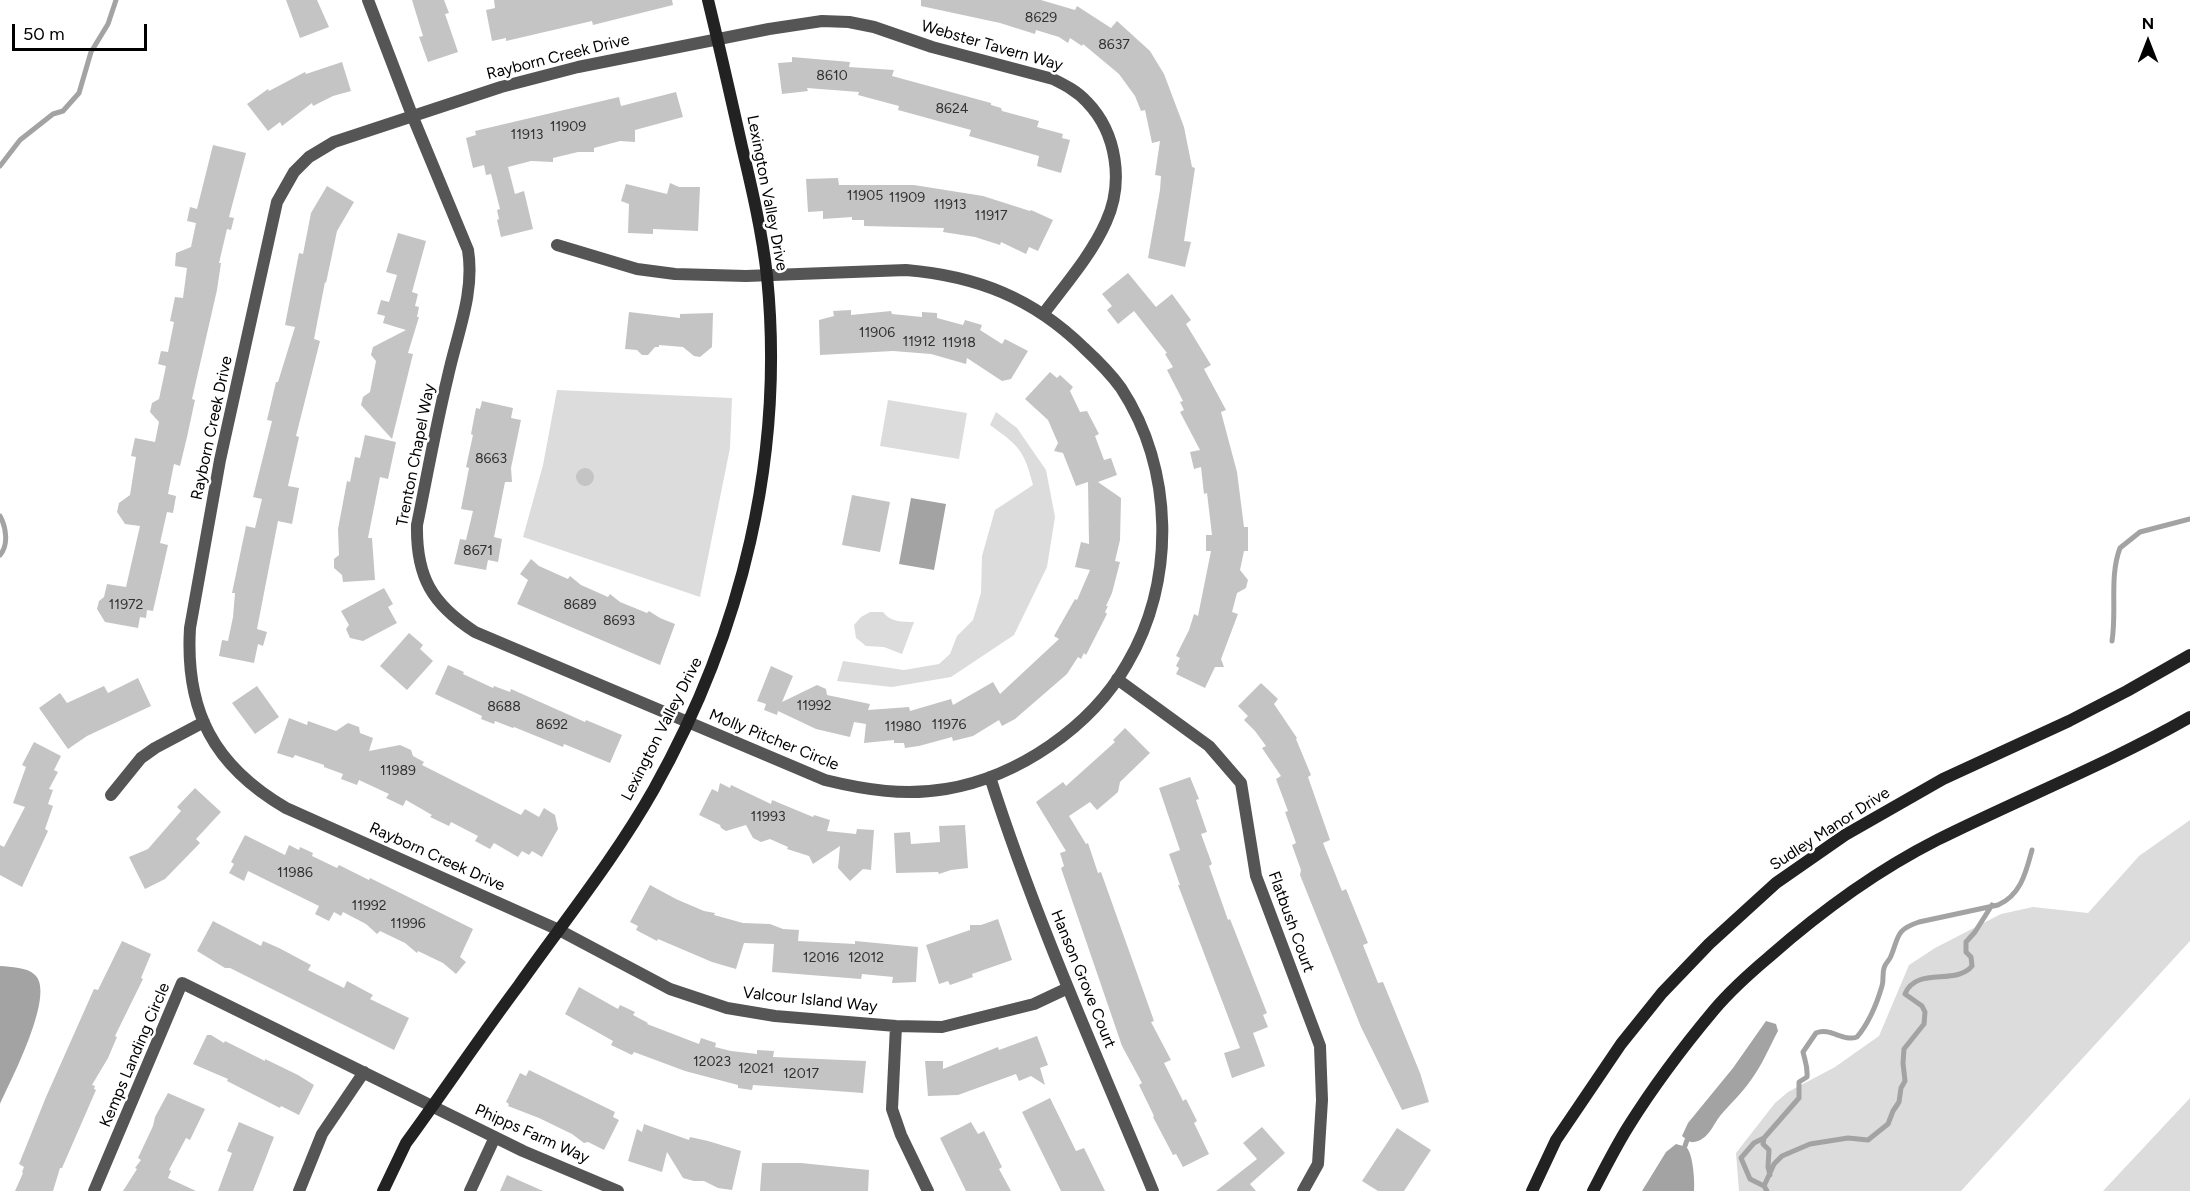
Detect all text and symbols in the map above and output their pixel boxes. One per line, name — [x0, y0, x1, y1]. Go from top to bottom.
house number: 8629 — [1025, 10, 1057, 26]
scale bar — [15, 12, 150, 50]
north arrow — [2118, 12, 2178, 72]
text: N — [2142, 14, 2154, 33]
street label: Webster Tavern Way — [919, 17, 1065, 75]
text: 50 m — [23, 23, 65, 45]
street label: Rayborn Creek Drive — [485, 30, 631, 84]
house number: 8637 — [1098, 37, 1130, 53]
house number: 8610 — [816, 68, 848, 84]
house number: 8624 — [935, 101, 969, 117]
street label: Lexington Valley Drive — [742, 113, 792, 273]
house number: 11909 — [550, 119, 586, 135]
house number: 11913 — [511, 127, 543, 143]
house number: 11905 — [847, 188, 883, 204]
house number: 11909 — [889, 190, 925, 206]
house number: 11913 — [934, 197, 966, 213]
house number: 11917 — [975, 208, 1007, 224]
house number: 11906 — [859, 325, 895, 341]
house number: 11912 — [902, 334, 936, 350]
house number: 11918 — [942, 335, 976, 351]
street label: Rayborn Creek Drive — [187, 354, 237, 502]
street label: Trenton Chapel Way — [393, 382, 439, 528]
house number: 8663 — [475, 451, 507, 467]
house number: 8671 — [463, 543, 493, 559]
house number: 11972 — [109, 597, 143, 613]
house number: 8689 — [563, 597, 597, 613]
house number: 8693 — [603, 613, 635, 629]
street label: Lexington Valley Drive — [618, 654, 706, 804]
house number: 11992 — [796, 698, 832, 714]
house number: 8688 — [487, 699, 521, 715]
street label: Molly Pitcher Circle — [706, 705, 842, 775]
house number: 8692 — [536, 717, 568, 733]
house number: 11976 — [932, 717, 966, 733]
house number: 11980 — [884, 719, 922, 735]
house number: 11989 — [380, 763, 416, 779]
street label: Sudley Manor Drive — [1767, 783, 1893, 875]
house number: 11993 — [750, 809, 786, 825]
street label: Rayborn Creek Drive — [366, 818, 508, 896]
house number: 11986 — [277, 865, 313, 881]
street label: Flatbush Court — [1264, 869, 1318, 975]
house number: 11992 — [351, 898, 387, 914]
street label: Hanson Grove Court — [1046, 907, 1120, 1051]
house number: 11996 — [390, 916, 426, 932]
house number: 12016 — [803, 950, 839, 966]
house number: 12012 — [848, 950, 884, 966]
street label: Kemps Landing Circle — [96, 980, 174, 1130]
street label: Valcour Island Way — [742, 983, 878, 1017]
house number: 12023 — [693, 1054, 731, 1070]
house number: 12021 — [738, 1061, 774, 1077]
house number: 12017 — [783, 1066, 819, 1082]
street label: Phipps Farm Way — [472, 1100, 592, 1168]

